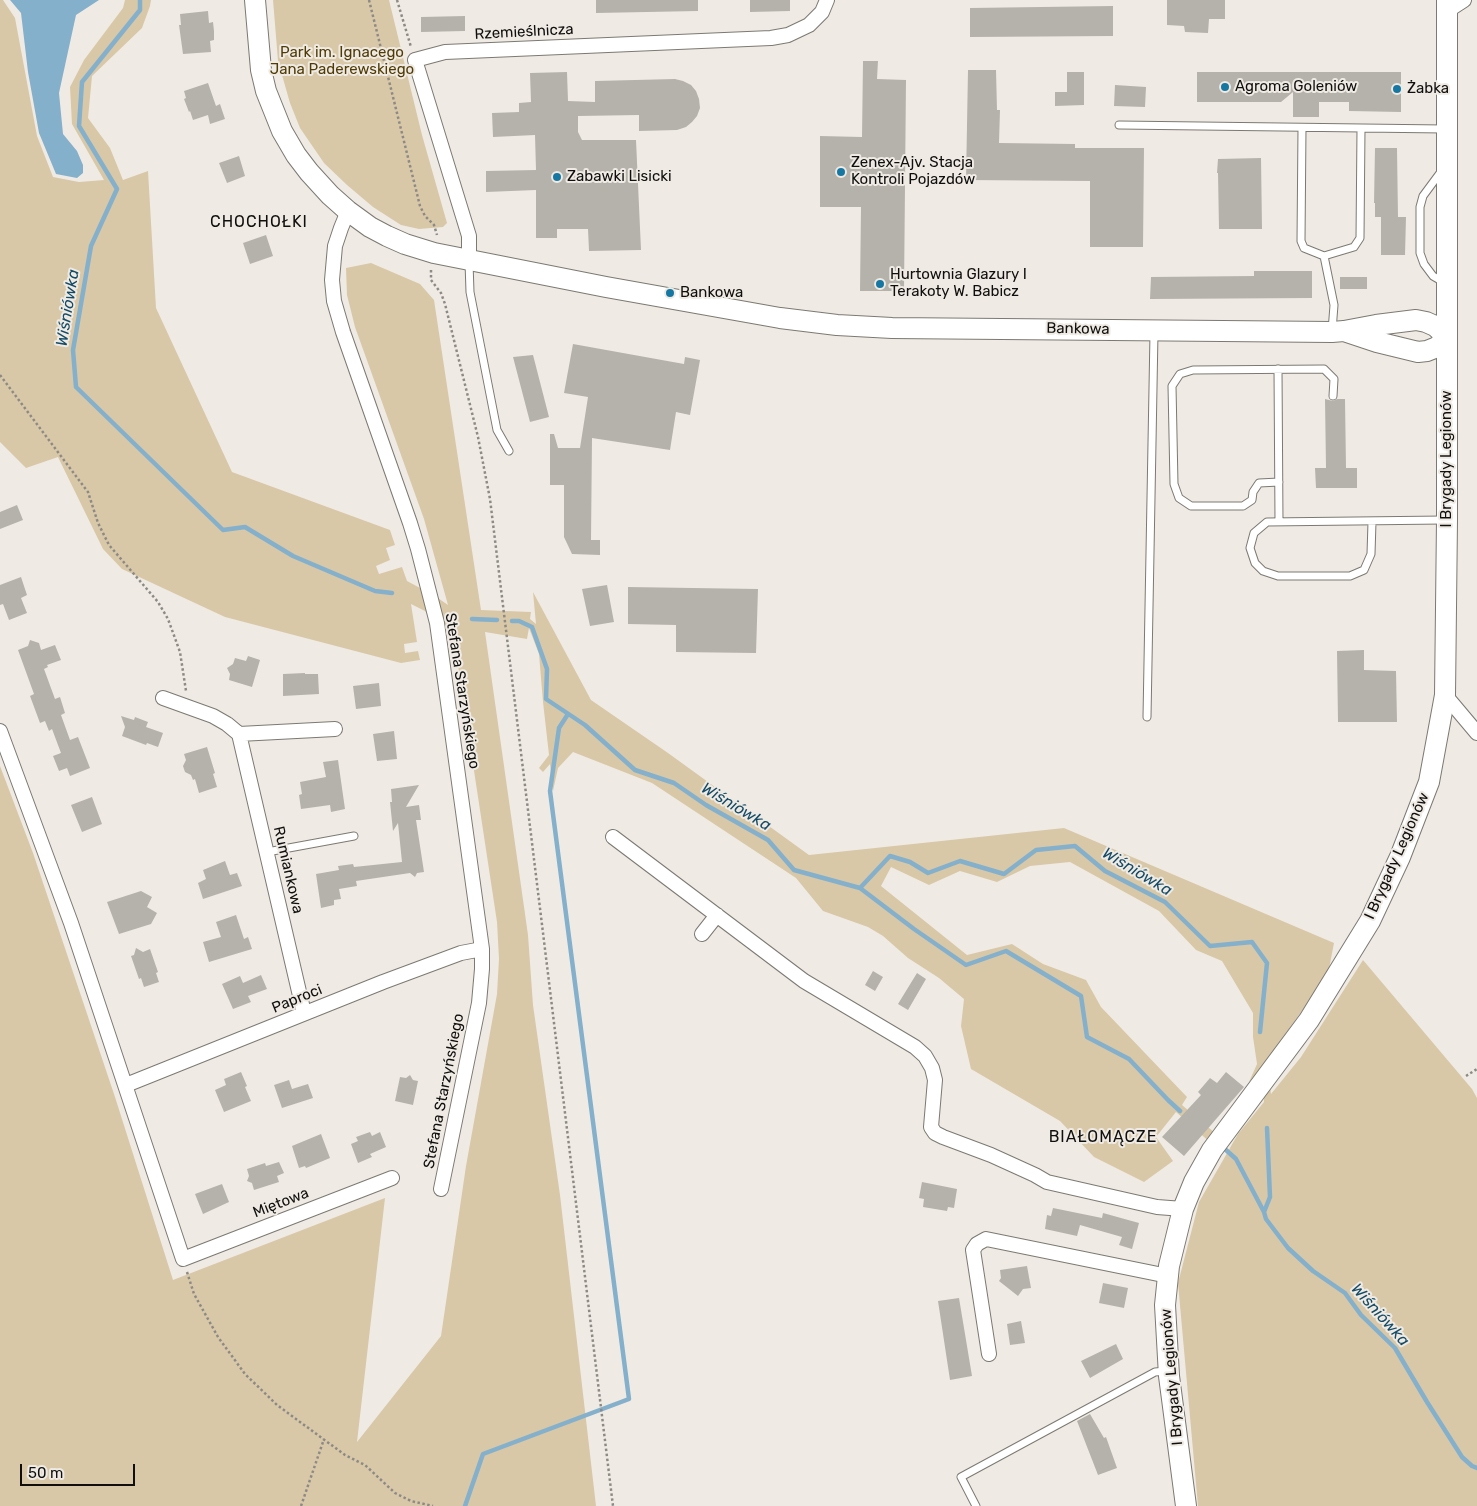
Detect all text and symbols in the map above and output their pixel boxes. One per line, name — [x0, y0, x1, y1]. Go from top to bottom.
street label: Rzemieślnicza — [474, 20, 574, 44]
park label: Park im. Ignacego Jana Paderewskiego — [270, 44, 414, 79]
place label: Agroma Goleniów — [1235, 78, 1357, 96]
place label: Żabka — [1407, 80, 1449, 98]
marker: Agroma Goleniów — [1219, 81, 1231, 93]
marker: Żabka — [1391, 83, 1403, 95]
place label: Zenex-Ajv. Stacja Kontroli Pojazdów — [851, 154, 975, 189]
marker: Zenex-Ajv. Stacja Kontroli Pojazdów — [835, 166, 847, 178]
place label: Zabawki Lisicki — [567, 168, 672, 186]
marker: Zabawki Lisicki — [551, 171, 563, 183]
district label: CHOCHOŁKI — [209, 212, 309, 232]
place label: Hurtownia Glazury I Terakoty W. Babicz — [890, 266, 1027, 301]
water label: Wiśniówka — [52, 268, 84, 348]
marker: Hurtownia Glazury I Terakoty W. Babicz — [874, 278, 886, 290]
place label: Bankowa — [680, 284, 743, 302]
marker: Bankowa — [664, 287, 676, 299]
street label: Bankowa — [1046, 319, 1110, 339]
street label: I Brygady Legionów — [1438, 390, 1456, 528]
street label: Stefana Starzyńskiego — [441, 612, 483, 770]
water label: Wiśniówka — [698, 779, 774, 835]
street label: I Brygady Legionów — [1361, 790, 1433, 922]
street label: Rumiankowa — [269, 825, 307, 915]
water label: Wiśniówka — [1099, 844, 1175, 900]
street label: Paproci — [269, 981, 325, 1017]
street label: Stefana Starzyńskiego — [420, 1012, 468, 1170]
district label: BIAŁOMĄCZE — [1047, 1127, 1159, 1147]
street label: Miętowa — [251, 1184, 311, 1222]
water label: Wiśniówka — [1347, 1280, 1413, 1350]
street label: I Brygady Legionów — [1157, 1308, 1187, 1446]
scale bar — [22, 1454, 138, 1486]
text: 50 m — [28, 1464, 63, 1482]

